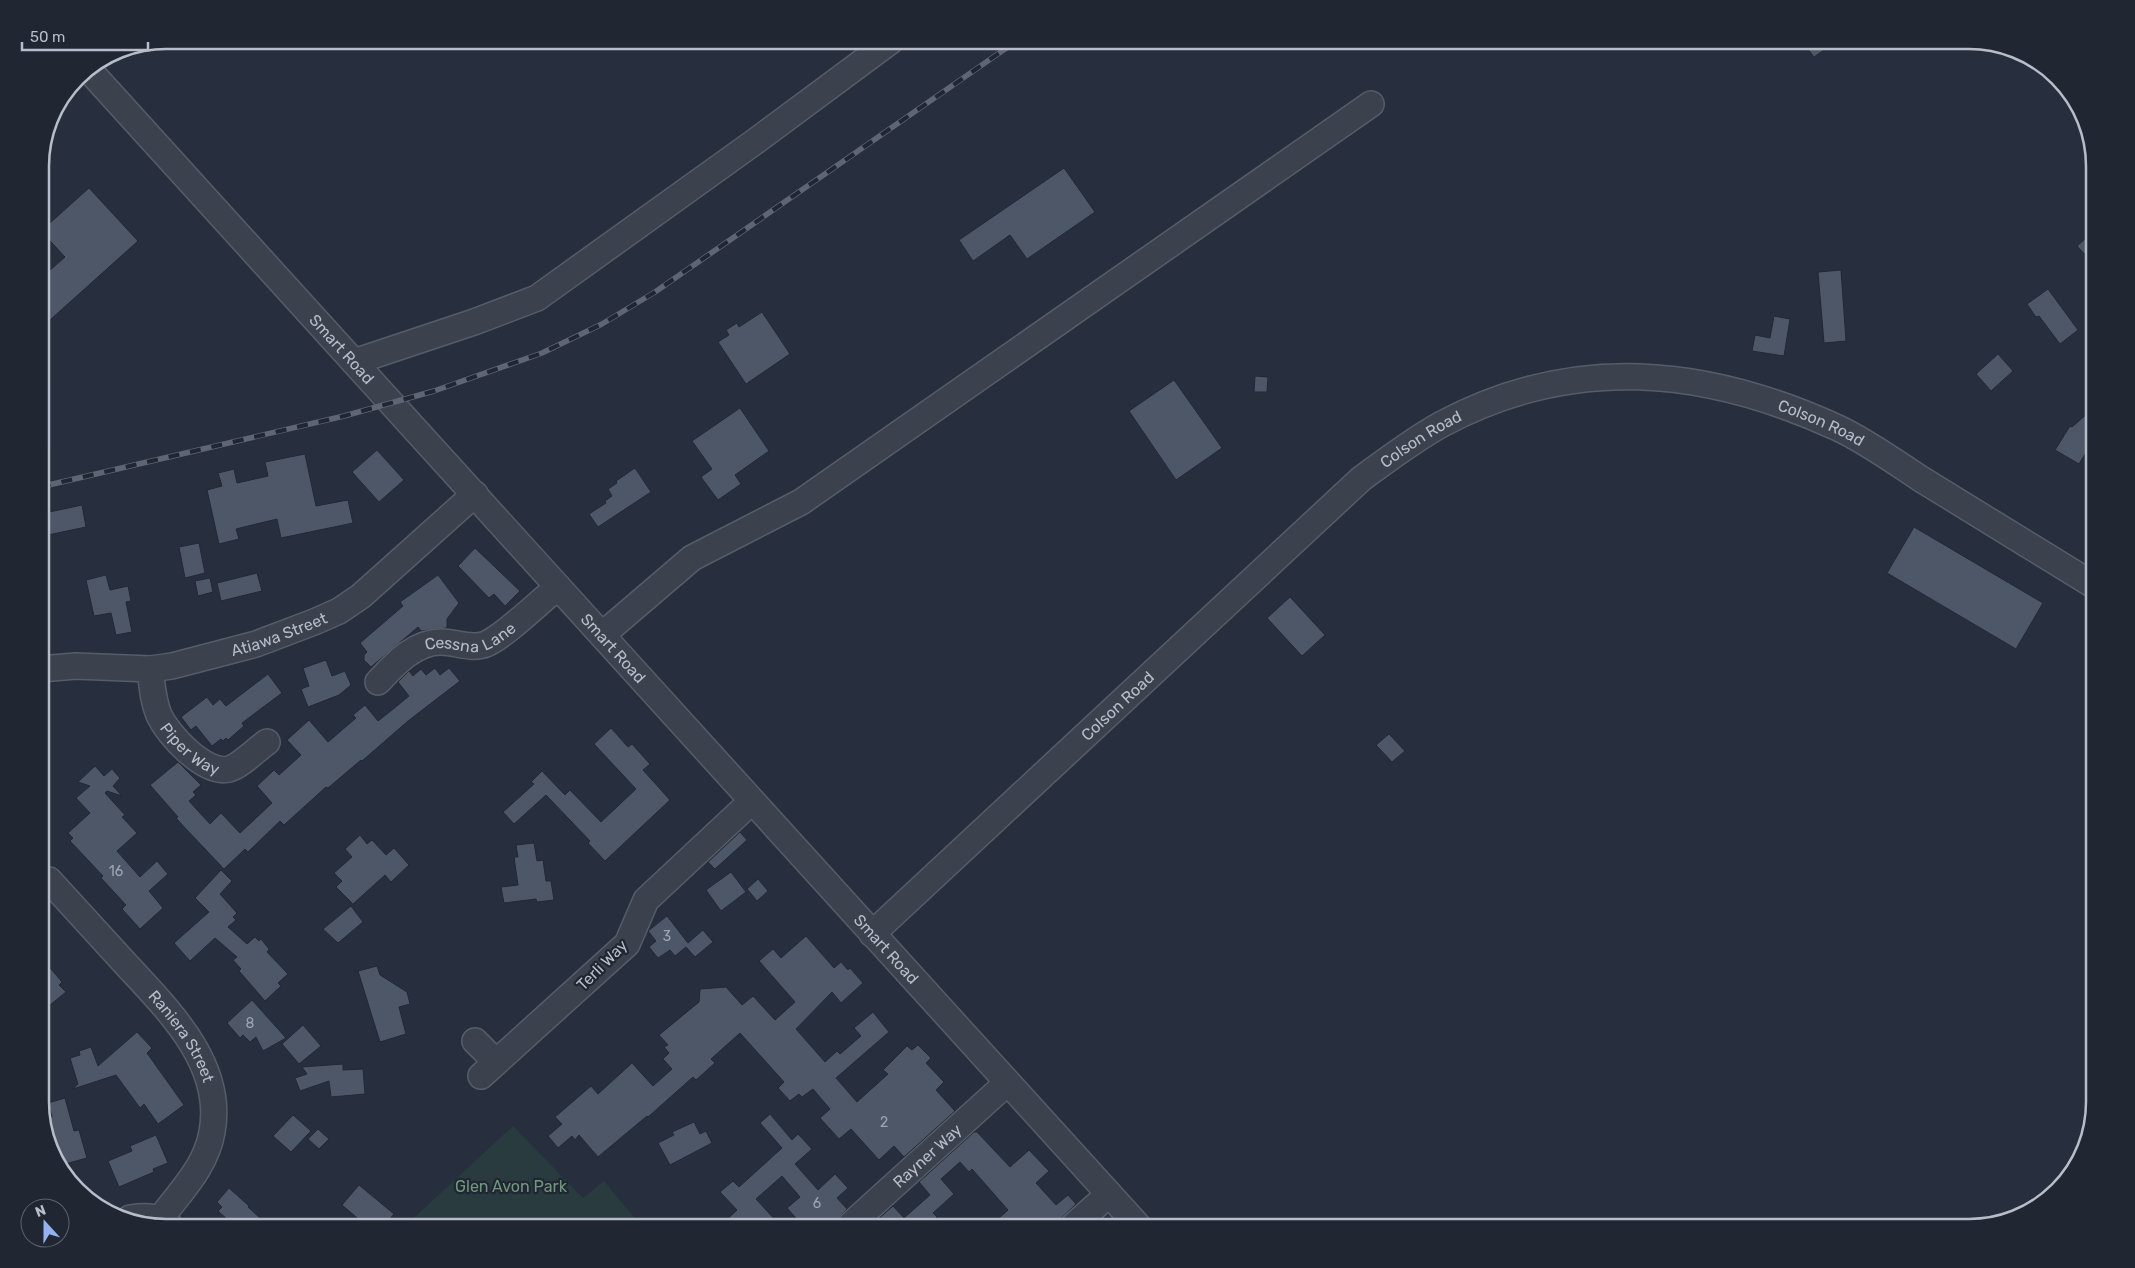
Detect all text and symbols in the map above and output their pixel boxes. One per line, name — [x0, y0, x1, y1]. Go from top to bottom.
scale bar — [22, 20, 149, 52]
text: 50 m — [30, 28, 65, 46]
street label: Smart Road — [306, 310, 378, 388]
street label: Colson Road — [1775, 395, 1868, 450]
street label: Colson Road — [1376, 406, 1464, 471]
street label: Atiawa Street — [229, 608, 330, 660]
street label: Smart Road — [577, 609, 650, 687]
street label: Cessna Lane — [423, 618, 519, 656]
street label: Colson Road — [1077, 667, 1158, 744]
street label: Piper Way — [157, 719, 222, 779]
house number: 16 — [109, 863, 123, 880]
street label: Smart Road — [850, 910, 923, 987]
house number: 3 — [663, 928, 671, 945]
street label: Terli Way — [573, 935, 632, 994]
street label: Raniera Street — [145, 986, 218, 1085]
house number: 8 — [246, 1015, 255, 1032]
house number: 2 — [880, 1114, 888, 1131]
street label: Rayner Way — [889, 1119, 965, 1191]
park label: Glen Avon Park — [455, 1177, 568, 1196]
house number: 6 — [813, 1195, 821, 1212]
north arrow — [20, 1198, 70, 1248]
text: N — [33, 1202, 48, 1221]

